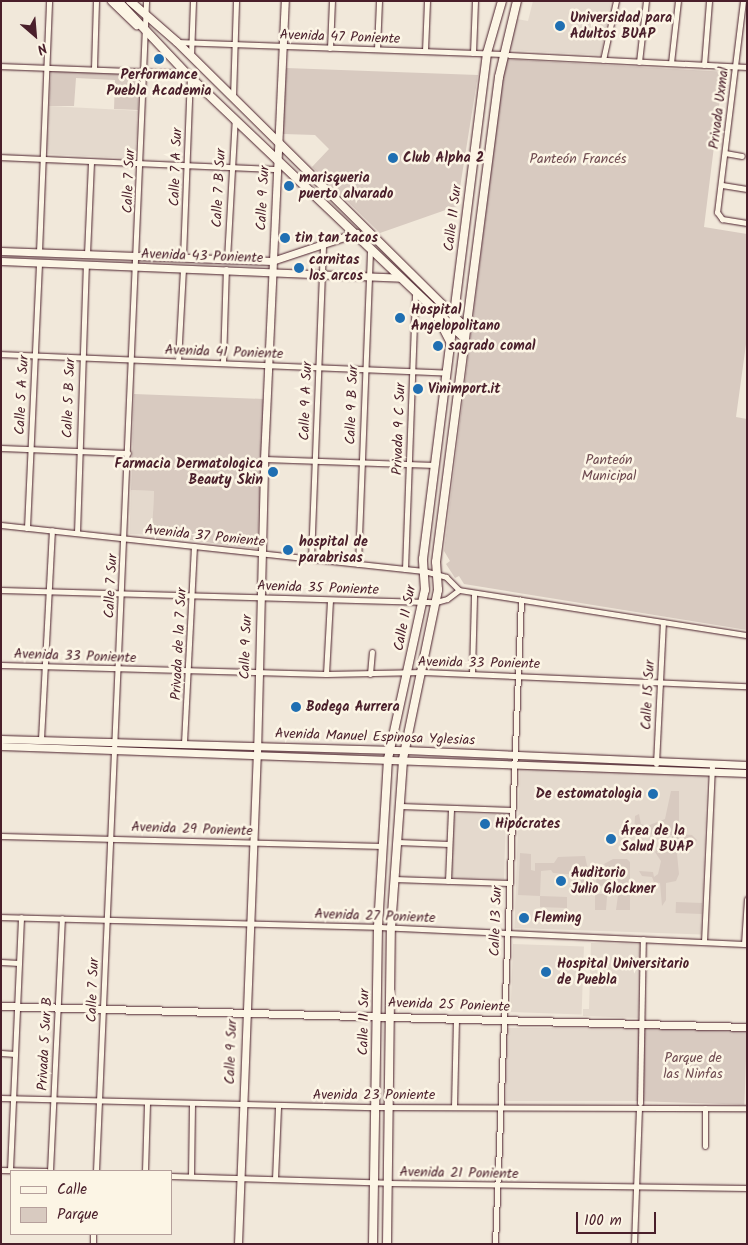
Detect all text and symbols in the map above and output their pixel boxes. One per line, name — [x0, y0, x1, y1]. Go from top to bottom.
north arrow — [10, 10, 60, 60]
place label: Universidad para Adultos BUAP — [570, 10, 672, 42]
marker: Universidad para Adultos BUAP — [554, 20, 566, 32]
street label: Avenida 47 Poniente — [279, 26, 401, 48]
text: N — [33, 37, 51, 60]
marker: Performance Puebla Academia — [153, 53, 165, 65]
street label: Privada Uxmal — [706, 66, 732, 150]
place label: Performance Puebla Academia — [107, 67, 211, 100]
street label: Calle 7 A Sur — [166, 127, 186, 207]
street label: Calle 7 Sur — [119, 148, 139, 214]
street label: Calle 7 B Sur — [209, 148, 229, 228]
place label: Club Alpha 2 — [403, 150, 484, 166]
park label: Panteón Francés — [529, 151, 627, 167]
marker: Club Alpha 2 — [387, 152, 399, 164]
street label: Calle 9 Sur — [253, 165, 273, 231]
place label: marisqueria puerto alvarado — [299, 170, 393, 202]
marker: marisqueria puerto alvarado — [283, 180, 295, 192]
street label: Calle 11 Sur — [441, 184, 465, 252]
place label: tin tan tacos — [295, 230, 378, 246]
marker: tin tan tacos — [279, 232, 291, 244]
street label: Avenida 43 Poniente — [141, 245, 263, 267]
place label: carnitas los arcos — [309, 252, 363, 284]
marker: carnitas los arcos — [293, 262, 305, 274]
place label: Hospital Angelopolitano — [411, 302, 500, 334]
marker: Hospital Angelopolitano — [393, 311, 407, 325]
place label: sagrado comal — [448, 338, 535, 354]
marker: sagrado comal — [432, 340, 444, 352]
street label: Avenida 41 Poniente — [164, 342, 284, 362]
street label: Calle 5 A Sur — [12, 355, 32, 435]
street label: Calle 5 B Sur — [59, 358, 79, 438]
street label: Calle 9 A Sur — [296, 361, 316, 441]
street label: Calle 9 B Sur — [342, 365, 362, 445]
place label: Vinimport.it — [428, 381, 501, 397]
street label: Privada 9 C Sur — [389, 383, 409, 475]
marker: Vinimport.it — [412, 383, 424, 395]
park label: Panteón Municipal — [582, 452, 636, 484]
place label: Farmacia Dermatologica Beauty Skin — [115, 456, 263, 488]
marker: Farmacia Dermatologica Beauty Skin — [267, 466, 279, 478]
street label: Avenida 37 Poniente — [144, 521, 266, 551]
place label: hospital de parabrisas — [299, 534, 368, 566]
marker: hospital de parabrisas — [281, 543, 295, 557]
street label: Calle 7 Sur — [101, 553, 121, 619]
street label: Avenida 35 Poniente — [257, 577, 379, 599]
street label: Calle 11 Sur — [390, 584, 420, 652]
street label: Privada de la 7 Sur — [168, 587, 190, 701]
street label: Calle 9 Sur — [236, 614, 256, 680]
street label: Avenida 33 Poniente — [13, 645, 137, 667]
street label: Avenida 33 Poniente — [418, 654, 540, 672]
street label: Calle 15 Sur — [638, 660, 658, 730]
place label: Bodega Aurrera — [306, 699, 400, 715]
marker: Bodega Aurrera — [290, 701, 302, 713]
street label: Avenida Manuel Espinosa Yglesias — [275, 725, 475, 749]
place label: De estomatologia — [535, 786, 642, 802]
marker: De estomatologia — [646, 787, 660, 801]
place label: Hipócrates — [495, 816, 560, 832]
street label: Avenida 29 Poniente — [131, 818, 253, 840]
marker: Hipócrates — [479, 818, 491, 830]
place label: Área de la Salud BUAP — [621, 823, 693, 856]
marker: Área de la Salud BUAP — [605, 833, 617, 845]
place label: Auditorio Julio Glockner — [571, 865, 656, 898]
marker: Auditorio Julio Glockner — [555, 875, 567, 887]
street label: Calle 13 Sur — [486, 885, 506, 957]
street label: Avenida 27 Poniente — [314, 905, 436, 927]
place label: Fleming — [534, 910, 582, 926]
marker: Fleming — [518, 912, 530, 924]
place label: Hospital Universitario de Puebla — [557, 956, 689, 989]
street label: Calle 7 Sur — [83, 957, 103, 1023]
marker: Hospital Universitario de Puebla — [539, 965, 553, 979]
street label: Calle 11 Sur — [355, 988, 373, 1056]
street label: Avenida 25 Poniente — [388, 994, 510, 1016]
street label: Privada 5 Sur B — [34, 997, 56, 1091]
street label: Calle 9 Sur — [221, 1019, 241, 1085]
park label: Parque de las Ninfas — [663, 1050, 723, 1082]
street label: Avenida 23 Poniente — [313, 1087, 435, 1103]
street label: Avenida 21 Poniente — [399, 1164, 519, 1182]
legend — [10, 1170, 172, 1235]
text: Calle — [57, 1178, 87, 1202]
scale bar — [578, 1202, 658, 1234]
text: Parque — [57, 1203, 98, 1227]
text: 100 m — [584, 1209, 622, 1233]

